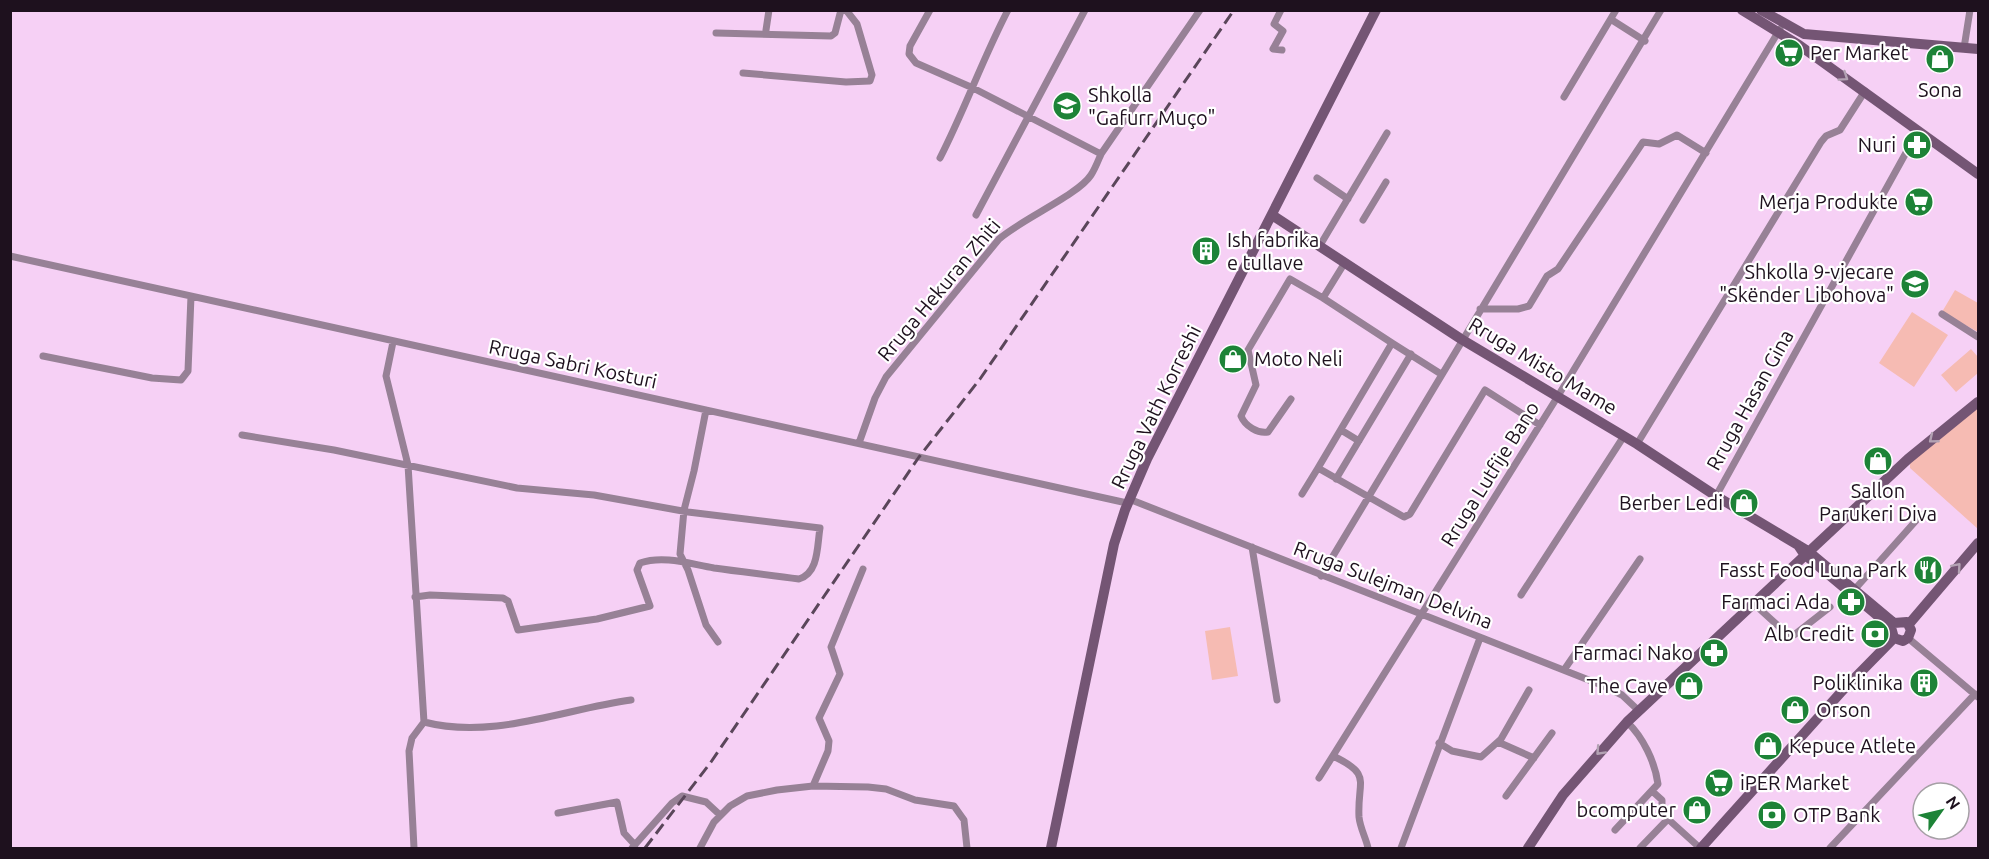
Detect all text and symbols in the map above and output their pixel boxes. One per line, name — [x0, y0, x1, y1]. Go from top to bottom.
supermarket icon: Per Market — [1773, 37, 1805, 69]
place label: Per Market — [1810, 41, 1909, 64]
shop icon: Sona — [1924, 43, 1956, 75]
one-way arrow — [1837, 70, 1848, 81]
place label: Sona — [1918, 78, 1962, 101]
place label: Shkolla "Gafurr Muço" — [1088, 83, 1215, 129]
school or university icon: Shkolla "Gafurr Muço" — [1051, 90, 1083, 122]
pharmacy icon: Nuri — [1901, 129, 1933, 161]
place label: Nuri — [1858, 133, 1896, 156]
supermarket icon: Merja Produkte — [1903, 186, 1935, 218]
place label: Merja Produkte — [1759, 190, 1898, 213]
street label: Rruga Hekuran Zhiti — [872, 214, 1005, 365]
place label: Ish fabrika e tullave — [1227, 228, 1319, 274]
building icon: Ish fabrika e tullave — [1190, 235, 1222, 267]
place label: Shkolla 9-vjecare "Skënder Libohova" — [1719, 260, 1894, 306]
school or university icon: Shkolla 9-vjecare "Skënder Libohova" — [1899, 268, 1931, 300]
street label: Rruga Misto Mame — [1465, 312, 1622, 419]
street label: Rruga Vath Korreshi — [1106, 321, 1205, 492]
street label: Rruga Hasan Gina — [1701, 326, 1798, 474]
street label: Rruga Sabri Kosturi — [487, 334, 659, 393]
shop icon: Moto Neli — [1217, 343, 1249, 375]
place label: Moto Neli — [1254, 347, 1343, 370]
street label: Rruga Lutfije Bano — [1436, 397, 1543, 550]
one-way arrow — [1929, 431, 1940, 442]
shop icon: Sallon Parukeri Diva — [1862, 445, 1894, 477]
place label: Sallon Parukeri Diva — [1819, 479, 1937, 525]
shop icon: Berber Ledi — [1728, 487, 1760, 519]
place label: Berber Ledi — [1619, 491, 1723, 514]
street label: Rruga Sulejman Delvina — [1291, 536, 1496, 633]
restaurant icon: Fasst Food Luna Park — [1912, 554, 1944, 586]
place label: Fasst Food Luna Park — [1719, 558, 1907, 581]
one-way arrow — [1950, 563, 1961, 574]
pharmacy icon: Farmaci Ada — [1835, 586, 1867, 618]
place label: Farmaci Ada — [1721, 590, 1830, 613]
bank icon: Alb Credit — [1859, 618, 1891, 650]
place label: Alb Credit — [1764, 622, 1854, 645]
pharmacy icon: Farmaci Nako — [1698, 637, 1730, 669]
place label: Farmaci Nako — [1573, 641, 1693, 664]
building icon: Poliklinika — [1908, 667, 1940, 699]
shop icon: The Cave — [1673, 670, 1705, 702]
place label: Poliklinika — [1813, 671, 1903, 694]
place label: The Cave — [1587, 674, 1668, 697]
shop icon: Orson — [1779, 694, 1811, 726]
place label: Orson — [1816, 698, 1871, 721]
shop icon: Kepuce Atlete — [1752, 730, 1784, 762]
place label: Kepuce Atlete — [1789, 734, 1916, 757]
one-way arrow — [1596, 745, 1607, 755]
supermarket icon: iPER Market — [1703, 767, 1735, 799]
place label: iPER Market — [1740, 771, 1849, 794]
north arrow — [1911, 781, 1971, 841]
text: N — [1943, 793, 1964, 813]
shop icon: bcomputer — [1681, 794, 1713, 826]
place label: bcomputer — [1577, 798, 1676, 821]
bank icon: OTP Bank — [1756, 799, 1788, 831]
place label: OTP Bank — [1793, 803, 1880, 826]

